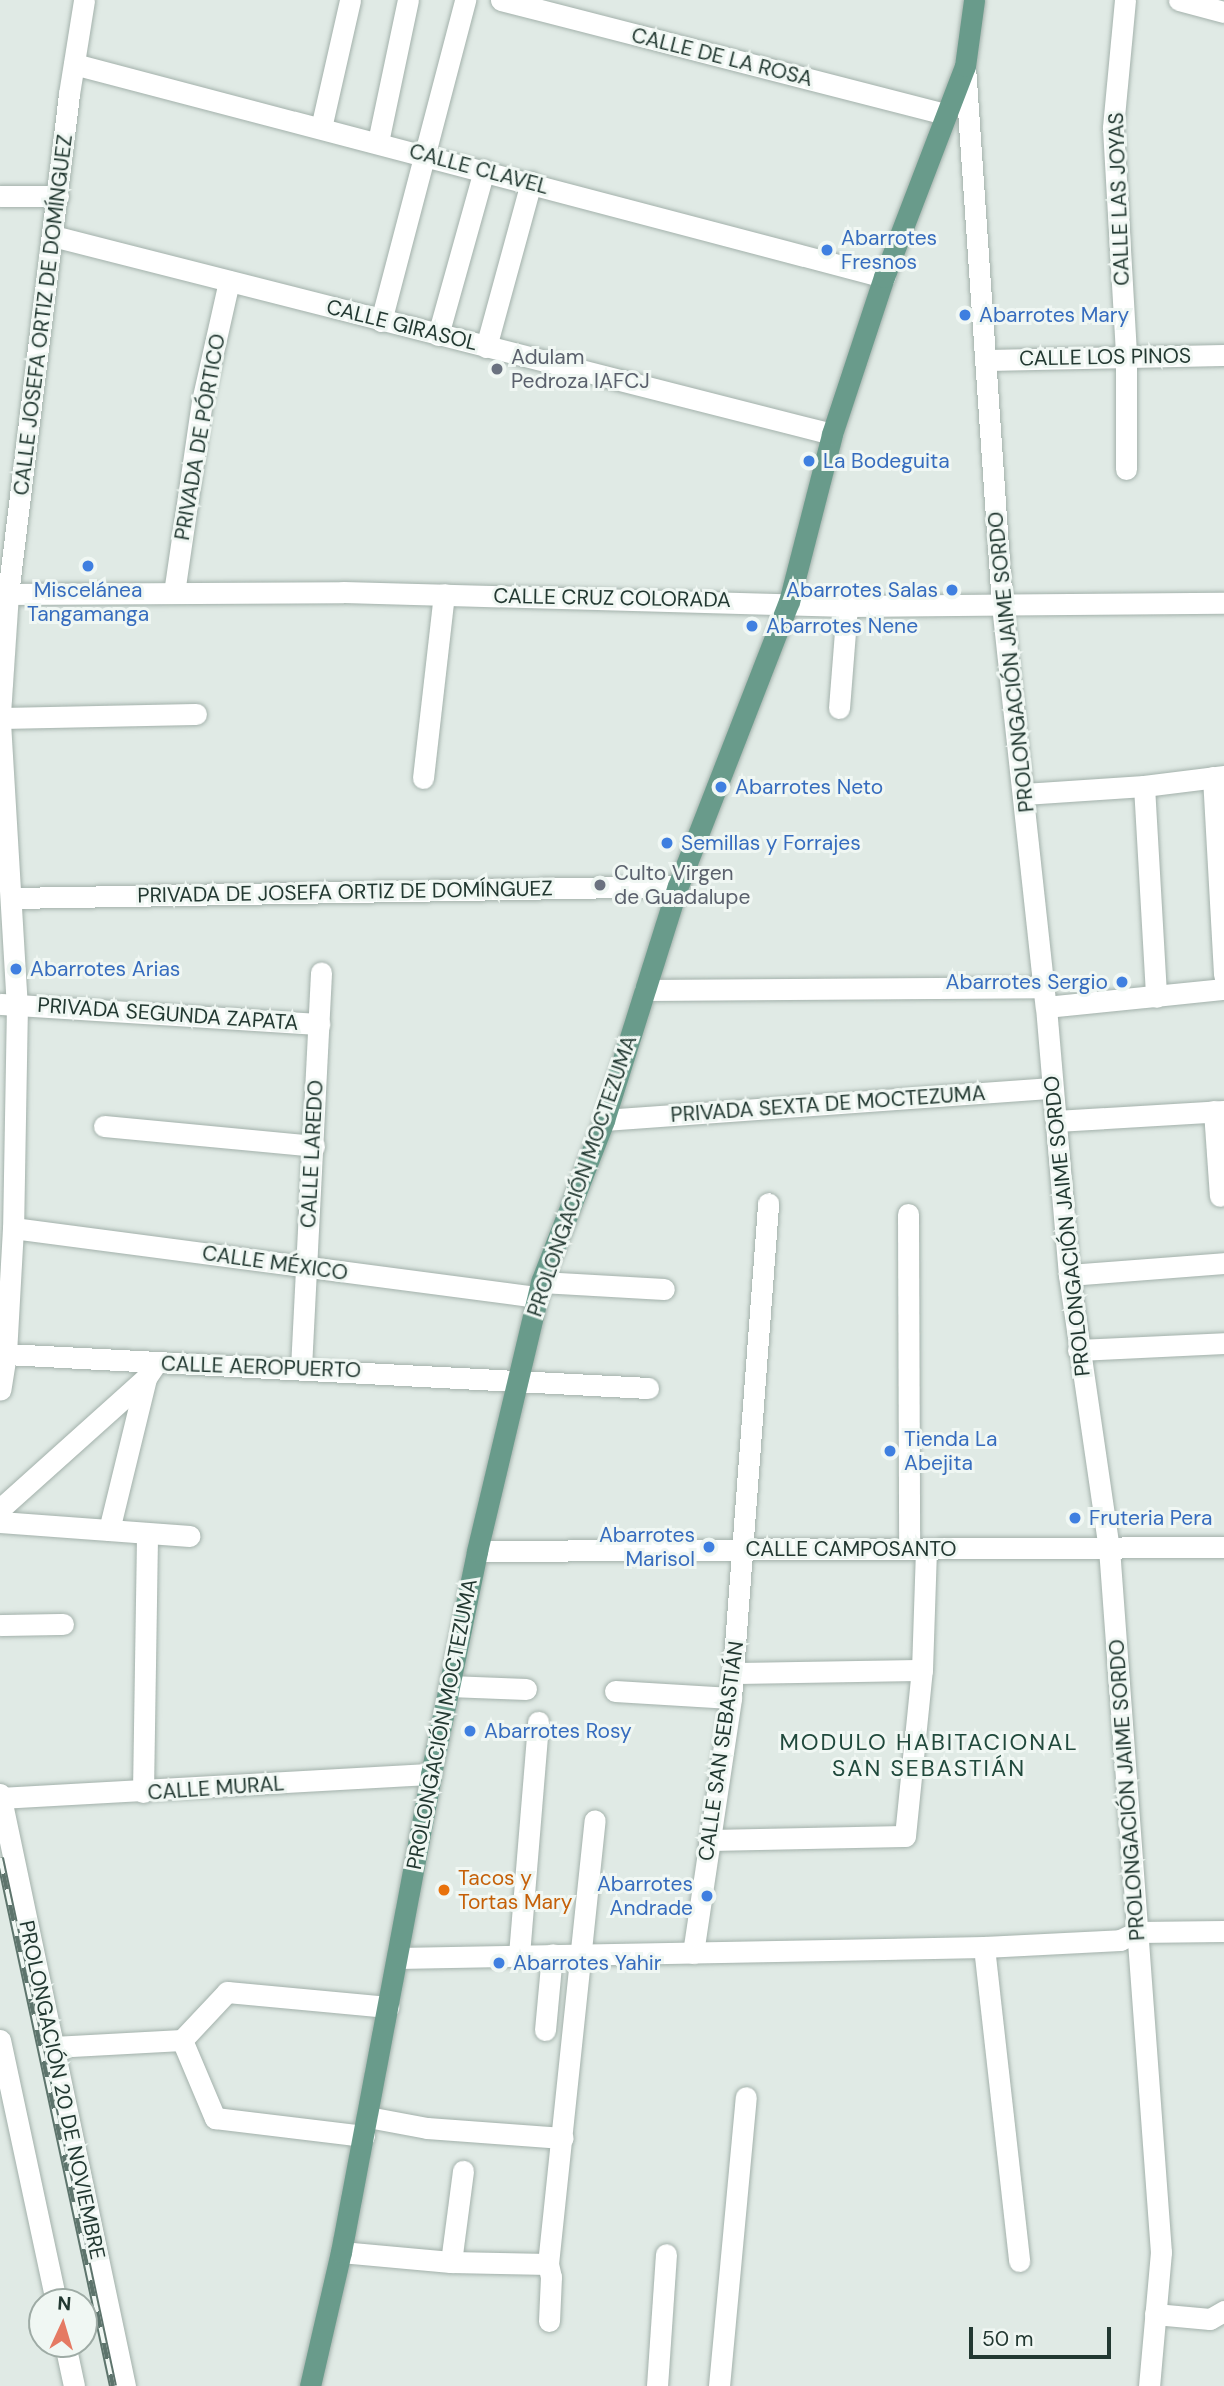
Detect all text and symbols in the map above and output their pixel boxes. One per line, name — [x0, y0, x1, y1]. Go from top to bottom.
street label: CALLE DE LA ROSA — [629, 22, 815, 92]
street label: CALLE LAS JOYAS — [1103, 112, 1135, 286]
street label: CALLE JOSEFA ORTIZ DE DOMÍNGUEZ — [8, 133, 78, 497]
street label: CALLE CLAVEL — [407, 138, 551, 200]
place label: Abarrotes Fresnos — [841, 225, 937, 275]
marker: Abarrotes Fresnos — [819, 242, 835, 258]
street label: CALLE GIRASOL — [324, 294, 480, 356]
place label: Abarrotes Mary — [979, 302, 1129, 328]
marker: Abarrotes Mary — [957, 307, 973, 323]
street label: PRIVADA DE PÓRTICO — [169, 332, 231, 542]
street label: CALLE LOS PINOS — [1019, 343, 1191, 371]
place label: Adulam Pedroza IAFCJ — [511, 344, 650, 394]
marker: Adulam Pedroza IAFCJ — [489, 361, 505, 377]
place label: La Bodeguita — [823, 448, 950, 474]
marker: La Bodeguita — [801, 453, 817, 469]
street label: PROLONGACIÓN JAIME SORDO — [983, 510, 1039, 814]
marker: Miscelánea Tangamanga — [80, 558, 96, 574]
place label: Miscelánea Tangamanga — [27, 577, 149, 627]
place label: Abarrotes Salas — [786, 577, 938, 603]
marker: Abarrotes Salas — [944, 582, 960, 598]
street label: CALLE CRUZ COLORADA — [493, 583, 731, 613]
place label: Abarrotes Nene — [766, 613, 918, 639]
marker: Abarrotes Nene — [744, 618, 760, 634]
place label: Abarrotes Neto — [735, 774, 883, 800]
marker: Abarrotes Neto — [713, 779, 729, 795]
place label: Semillas y Forrajes — [681, 830, 861, 856]
marker: Semillas y Forrajes — [659, 835, 675, 851]
place label: Culto Virgen de Guadalupe — [614, 860, 750, 910]
street label: PRIVADA DE JOSEFA ORTIZ DE DOMÍNGUEZ — [137, 876, 553, 908]
marker: Culto Virgen de Guadalupe — [592, 877, 608, 893]
place label: Abarrotes Arias — [30, 956, 180, 982]
marker: Abarrotes Arias — [8, 961, 24, 977]
place label: Abarrotes Sergio — [945, 969, 1108, 995]
marker: Abarrotes Sergio — [1114, 974, 1130, 990]
street label: PRIVADA SEGUNDA ZAPATA — [37, 992, 299, 1036]
street label: PROLONGACIÓN MOCTEZUMA — [522, 1032, 642, 1320]
street label: PROLONGACIÓN JAIME SORDO — [1039, 1074, 1095, 1378]
street label: CALLE LAREDO — [296, 1079, 328, 1229]
street label: PRIVADA SEXTA DE MOCTEZUMA — [670, 1080, 986, 1128]
street label: CALLE MÉXICO — [201, 1240, 349, 1286]
street label: CALLE AEROPUERTO — [160, 1351, 362, 1383]
place label: Tienda La Abejita — [904, 1426, 997, 1476]
marker: Tienda La Abejita — [882, 1443, 898, 1459]
place label: Fruteria Pera — [1089, 1505, 1212, 1531]
marker: Fruteria Pera — [1067, 1510, 1083, 1526]
place label: Abarrotes Marisol — [599, 1522, 695, 1572]
street label: CALLE CAMPOSANTO — [746, 1536, 956, 1562]
marker: Abarrotes Marisol — [701, 1539, 717, 1555]
street label: PROLONGACIÓN MOCTEZUMA — [401, 1576, 483, 1872]
street label: PROLONGACIÓN JAIME SORDO — [1104, 1638, 1150, 1942]
street label: CALLE SAN SEBASTIÁN — [693, 1639, 749, 1863]
place label: Abarrotes Rosy — [484, 1718, 632, 1744]
marker: Abarrotes Rosy — [462, 1723, 478, 1739]
district label: MODULO HABITACIONAL SAN SEBASTIÁN — [782, 1728, 1076, 1782]
street label: CALLE MURAL — [147, 1771, 285, 1805]
place label: Tacos y Tortas Mary — [458, 1865, 572, 1915]
place label: Abarrotes Andrade — [597, 1871, 693, 1921]
marker: Tacos y Tortas Mary — [436, 1882, 452, 1898]
marker: Abarrotes Andrade — [699, 1888, 715, 1904]
street label: PROLONGACIÓN 20 DE NOVIEMBRE — [14, 1918, 110, 2262]
place label: Abarrotes Yahir — [513, 1950, 662, 1976]
marker: Abarrotes Yahir — [491, 1955, 507, 1971]
north arrow — [28, 2288, 98, 2358]
text: N — [57, 2291, 72, 2317]
scale bar — [972, 2312, 1114, 2356]
text: 50 m — [982, 2325, 1033, 2353]

